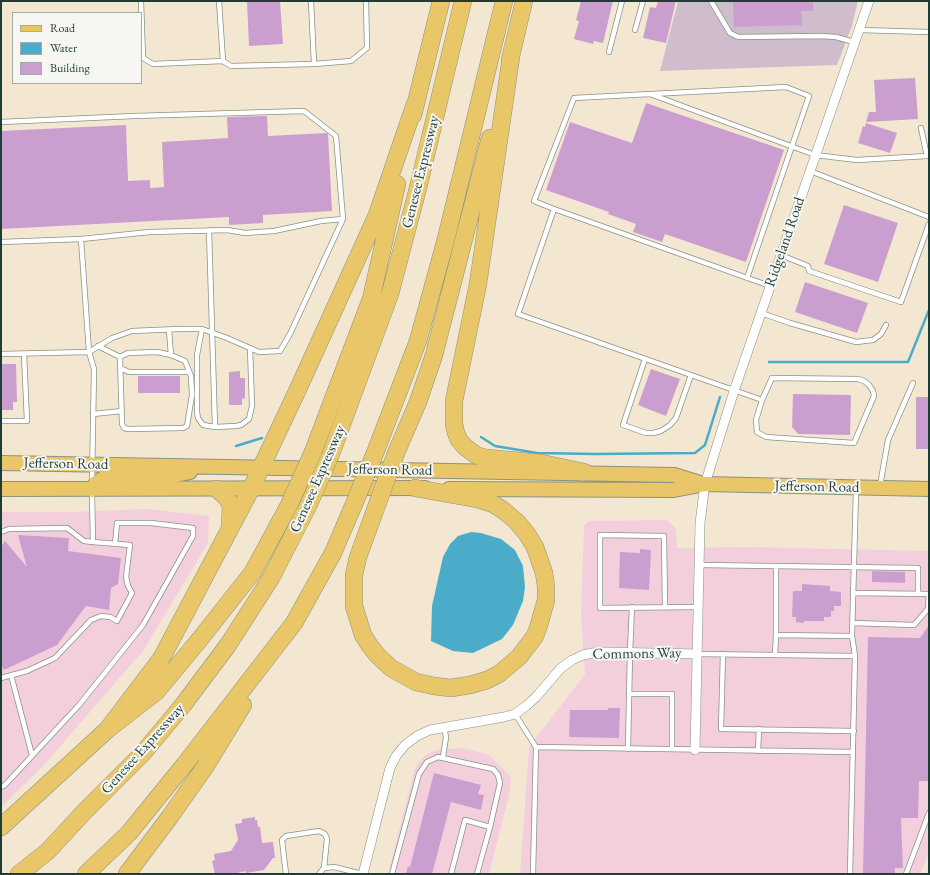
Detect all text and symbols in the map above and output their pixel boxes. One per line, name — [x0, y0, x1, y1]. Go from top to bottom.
legend — [12, 12, 142, 84]
text: Road — [50, 20, 75, 36]
text: Water — [50, 40, 77, 56]
text: Building — [50, 60, 90, 76]
street label: Genesee Expressway — [398, 114, 444, 230]
street label: Ridgeland Road — [761, 195, 809, 289]
street label: Genesee Expressway — [286, 423, 350, 535]
street label: Jefferson Road — [24, 454, 108, 474]
street label: Jefferson Road — [348, 460, 432, 480]
street label: Jefferson Road — [775, 477, 859, 497]
street label: Commons Way — [592, 644, 682, 664]
street label: Genesee Expressway — [98, 700, 188, 798]

